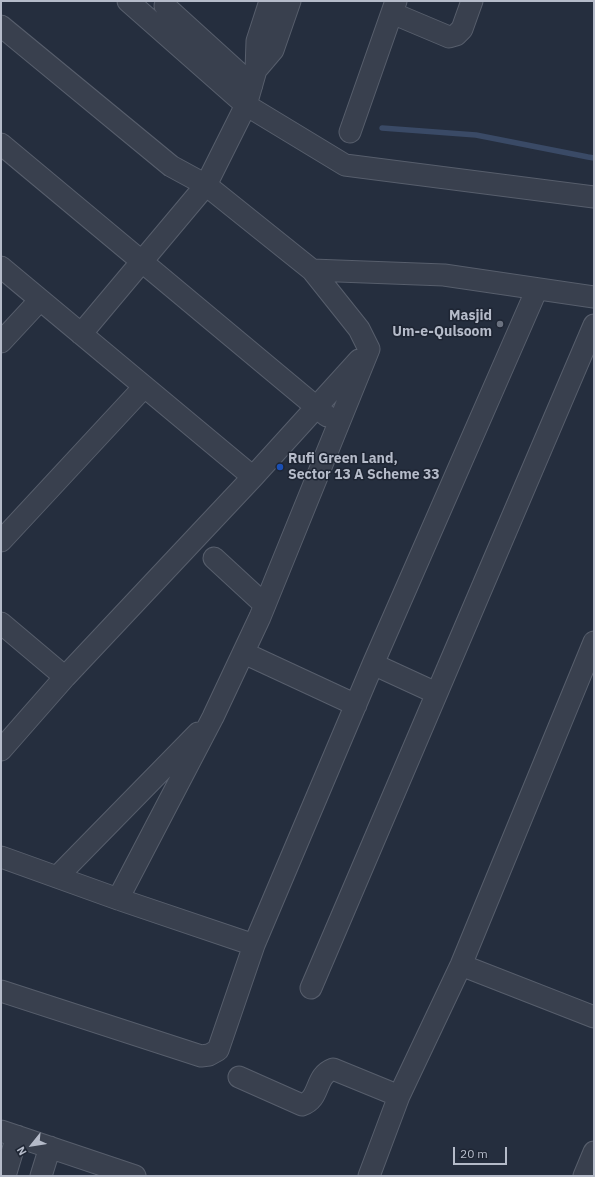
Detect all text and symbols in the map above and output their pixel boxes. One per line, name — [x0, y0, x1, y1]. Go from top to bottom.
place label: Masjid Um-e-Qulsoom — [392, 308, 492, 340]
marker: Masjid Um-e-Qulsoom — [495, 319, 505, 329]
place label: Rufi Green Land, Sector 13 A Scheme 33 — [288, 451, 440, 484]
marker: Rufi Green Land, Sector 13 A Scheme 33 — [275, 462, 285, 472]
north arrow — [12, 1125, 52, 1165]
scale bar — [455, 1139, 509, 1165]
text: N — [14, 1144, 30, 1158]
text: 20 m — [460, 1146, 488, 1161]

